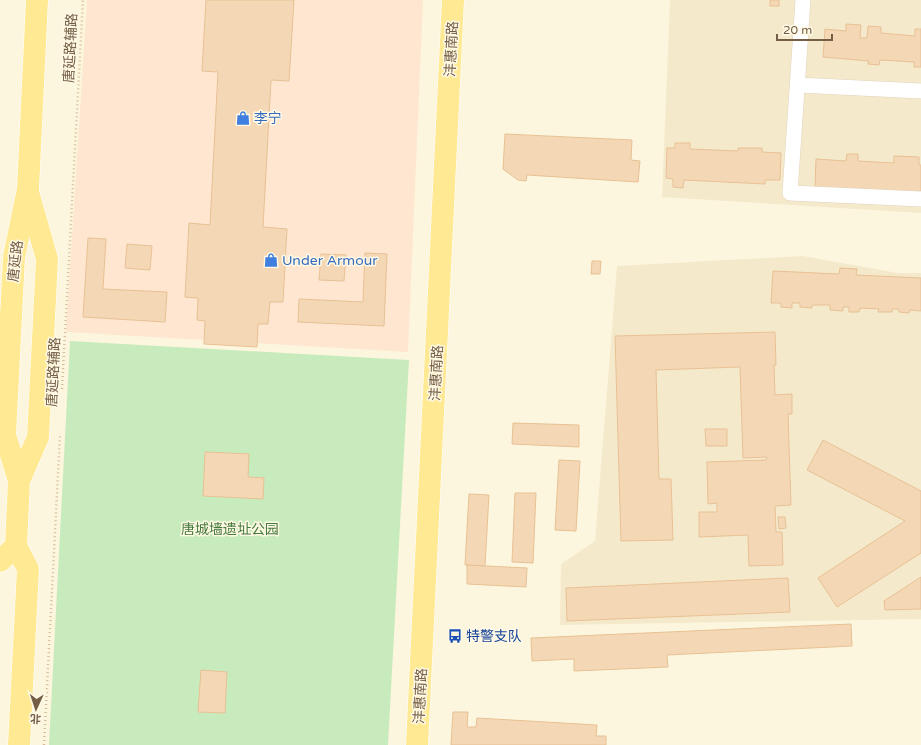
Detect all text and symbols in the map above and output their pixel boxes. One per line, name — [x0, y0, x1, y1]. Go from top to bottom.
street label: 唐延路辅路 — [60, 13, 81, 83]
scale bar — [777, 16, 832, 42]
street label: 沣惠南路 — [442, 21, 461, 77]
text: 20 m — [783, 23, 812, 37]
shop icon: 李宁 — [235, 110, 251, 126]
place label: 李宁 — [254, 110, 282, 127]
street label: 唐延路 — [5, 239, 26, 283]
shop icon: Under Armour — [263, 252, 279, 268]
place label: Under Armour — [282, 252, 378, 269]
street label: 唐延路辅路 — [43, 337, 64, 407]
street label: 沣惠南路 — [427, 345, 446, 401]
park label: 唐城墙遗址公园 — [181, 521, 279, 538]
bus stop icon: 特警支队 — [447, 628, 463, 644]
place label: 特警支队 — [466, 628, 522, 645]
street label: 沣惠南路 — [411, 668, 430, 724]
north arrow — [16, 689, 56, 729]
text: 北 — [30, 712, 41, 725]

